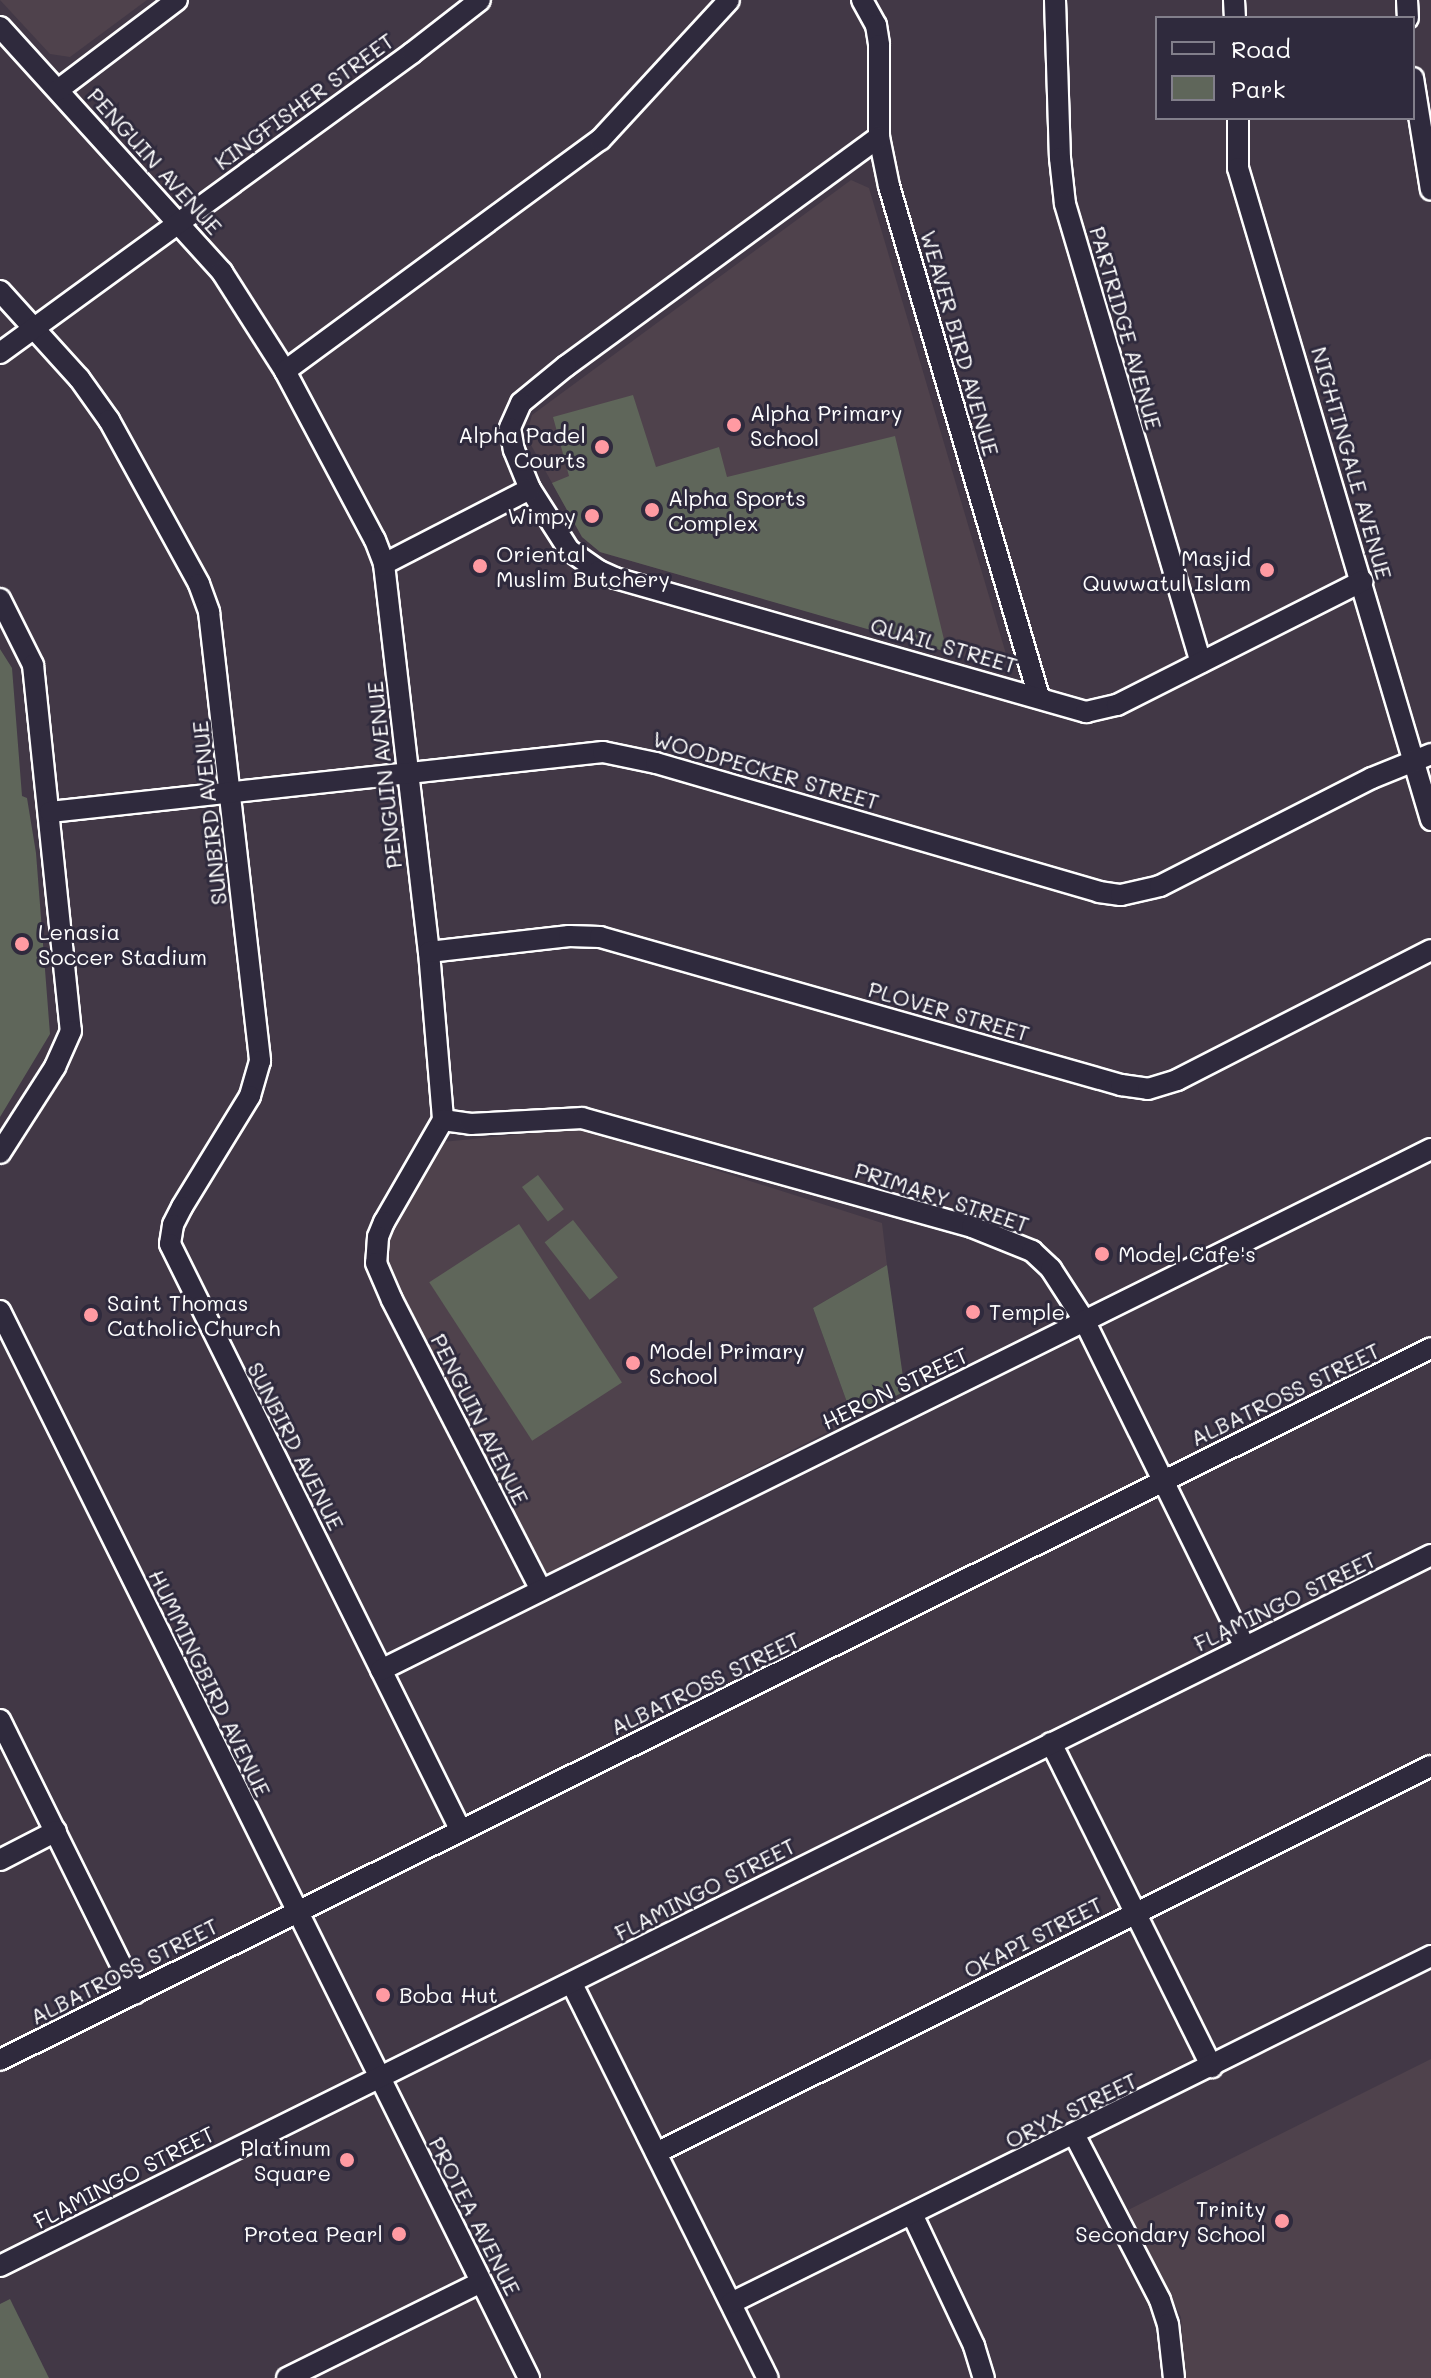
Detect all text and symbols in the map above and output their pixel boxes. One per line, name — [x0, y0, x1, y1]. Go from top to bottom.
legend — [1155, 16, 1415, 120]
street label: KINGFISHER STREET — [209, 27, 399, 175]
text: Road — [1231, 33, 1291, 64]
text: Park — [1231, 73, 1285, 104]
street label: PENGUIN AVENUE — [82, 82, 228, 240]
street label: PARTRIDGE AVENUE — [1084, 223, 1168, 433]
street label: WEAVER BIRD AVENUE — [915, 227, 1005, 459]
street label: NIGHTINGALE AVENUE — [1306, 344, 1398, 582]
place label: Alpha Primary School — [750, 399, 902, 450]
marker: Alpha Primary School — [725, 416, 743, 434]
place label: Alpha Padel Courts — [458, 421, 586, 472]
marker: Alpha Padel Courts — [593, 438, 611, 456]
place label: Alpha Sports Complex — [668, 484, 806, 536]
marker: Alpha Sports Complex — [643, 501, 661, 519]
place label: Wimpy — [507, 503, 576, 529]
marker: Wimpy — [583, 507, 601, 525]
place label: Oriental Muslim Butchery — [496, 540, 670, 592]
place label: Masjid Quwwatul Islam — [1083, 544, 1251, 596]
marker: Oriental Muslim Butchery — [471, 557, 489, 575]
marker: Masjid Quwwatul Islam — [1258, 561, 1276, 579]
street label: QUAIL STREET — [868, 611, 1020, 679]
street label: PENGUIN AVENUE — [361, 680, 407, 870]
street label: SUNBIRD AVENUE — [186, 720, 232, 906]
street label: WOODPECKER STREET — [650, 725, 882, 815]
place label: Lenasia Soccer Stadium — [38, 918, 207, 970]
marker: Lenasia Soccer Stadium — [13, 935, 31, 953]
street label: PLOVER STREET — [865, 975, 1033, 1047]
street label: PRIMARY STREET — [852, 1156, 1032, 1238]
place label: Model Cafe's — [1118, 1241, 1256, 1267]
marker: Model Cafe's — [1093, 1245, 1111, 1263]
place label: Saint Thomas Catholic Church — [107, 1289, 280, 1340]
place label: Temple — [989, 1299, 1065, 1325]
marker: Temple — [964, 1303, 982, 1321]
marker: Saint Thomas Catholic Church — [82, 1306, 100, 1324]
street label: PENGUIN AVENUE — [425, 1329, 535, 1509]
place label: Model Primary School — [649, 1337, 805, 1388]
street label: ALBATROSS STREET — [1186, 1337, 1384, 1451]
street label: HERON STREET — [818, 1341, 972, 1435]
marker: Model Primary School — [624, 1354, 642, 1372]
street label: SUNBIRD AVENUE — [242, 1358, 350, 1534]
street label: FLAMINGO STREET — [1190, 1545, 1380, 1657]
street label: HUMMINGBIRD AVENUE — [143, 1565, 277, 1801]
street label: ALBATROSS STREET — [606, 1626, 804, 1740]
street label: FLAMINGO STREET — [610, 1832, 800, 1946]
street label: OKAPI STREET — [959, 1891, 1107, 1983]
street label: ALBATROSS STREET — [26, 1912, 222, 2030]
place label: Boba Hut — [399, 1982, 498, 2008]
marker: Boba Hut — [374, 1986, 392, 2004]
street label: ORYX STREET — [1001, 2067, 1141, 2153]
street label: FLAMINGO STREET — [29, 2120, 219, 2234]
street label: PROTEA AVENUE — [424, 2132, 526, 2300]
place label: Platinum Square — [240, 2134, 331, 2186]
marker: Platinum Square — [338, 2151, 356, 2169]
place label: Trinity Secondary School — [1075, 2195, 1266, 2246]
marker: Trinity Secondary School — [1273, 2212, 1291, 2230]
place label: Protea Pearl — [244, 2221, 383, 2247]
marker: Protea Pearl — [390, 2225, 408, 2243]

